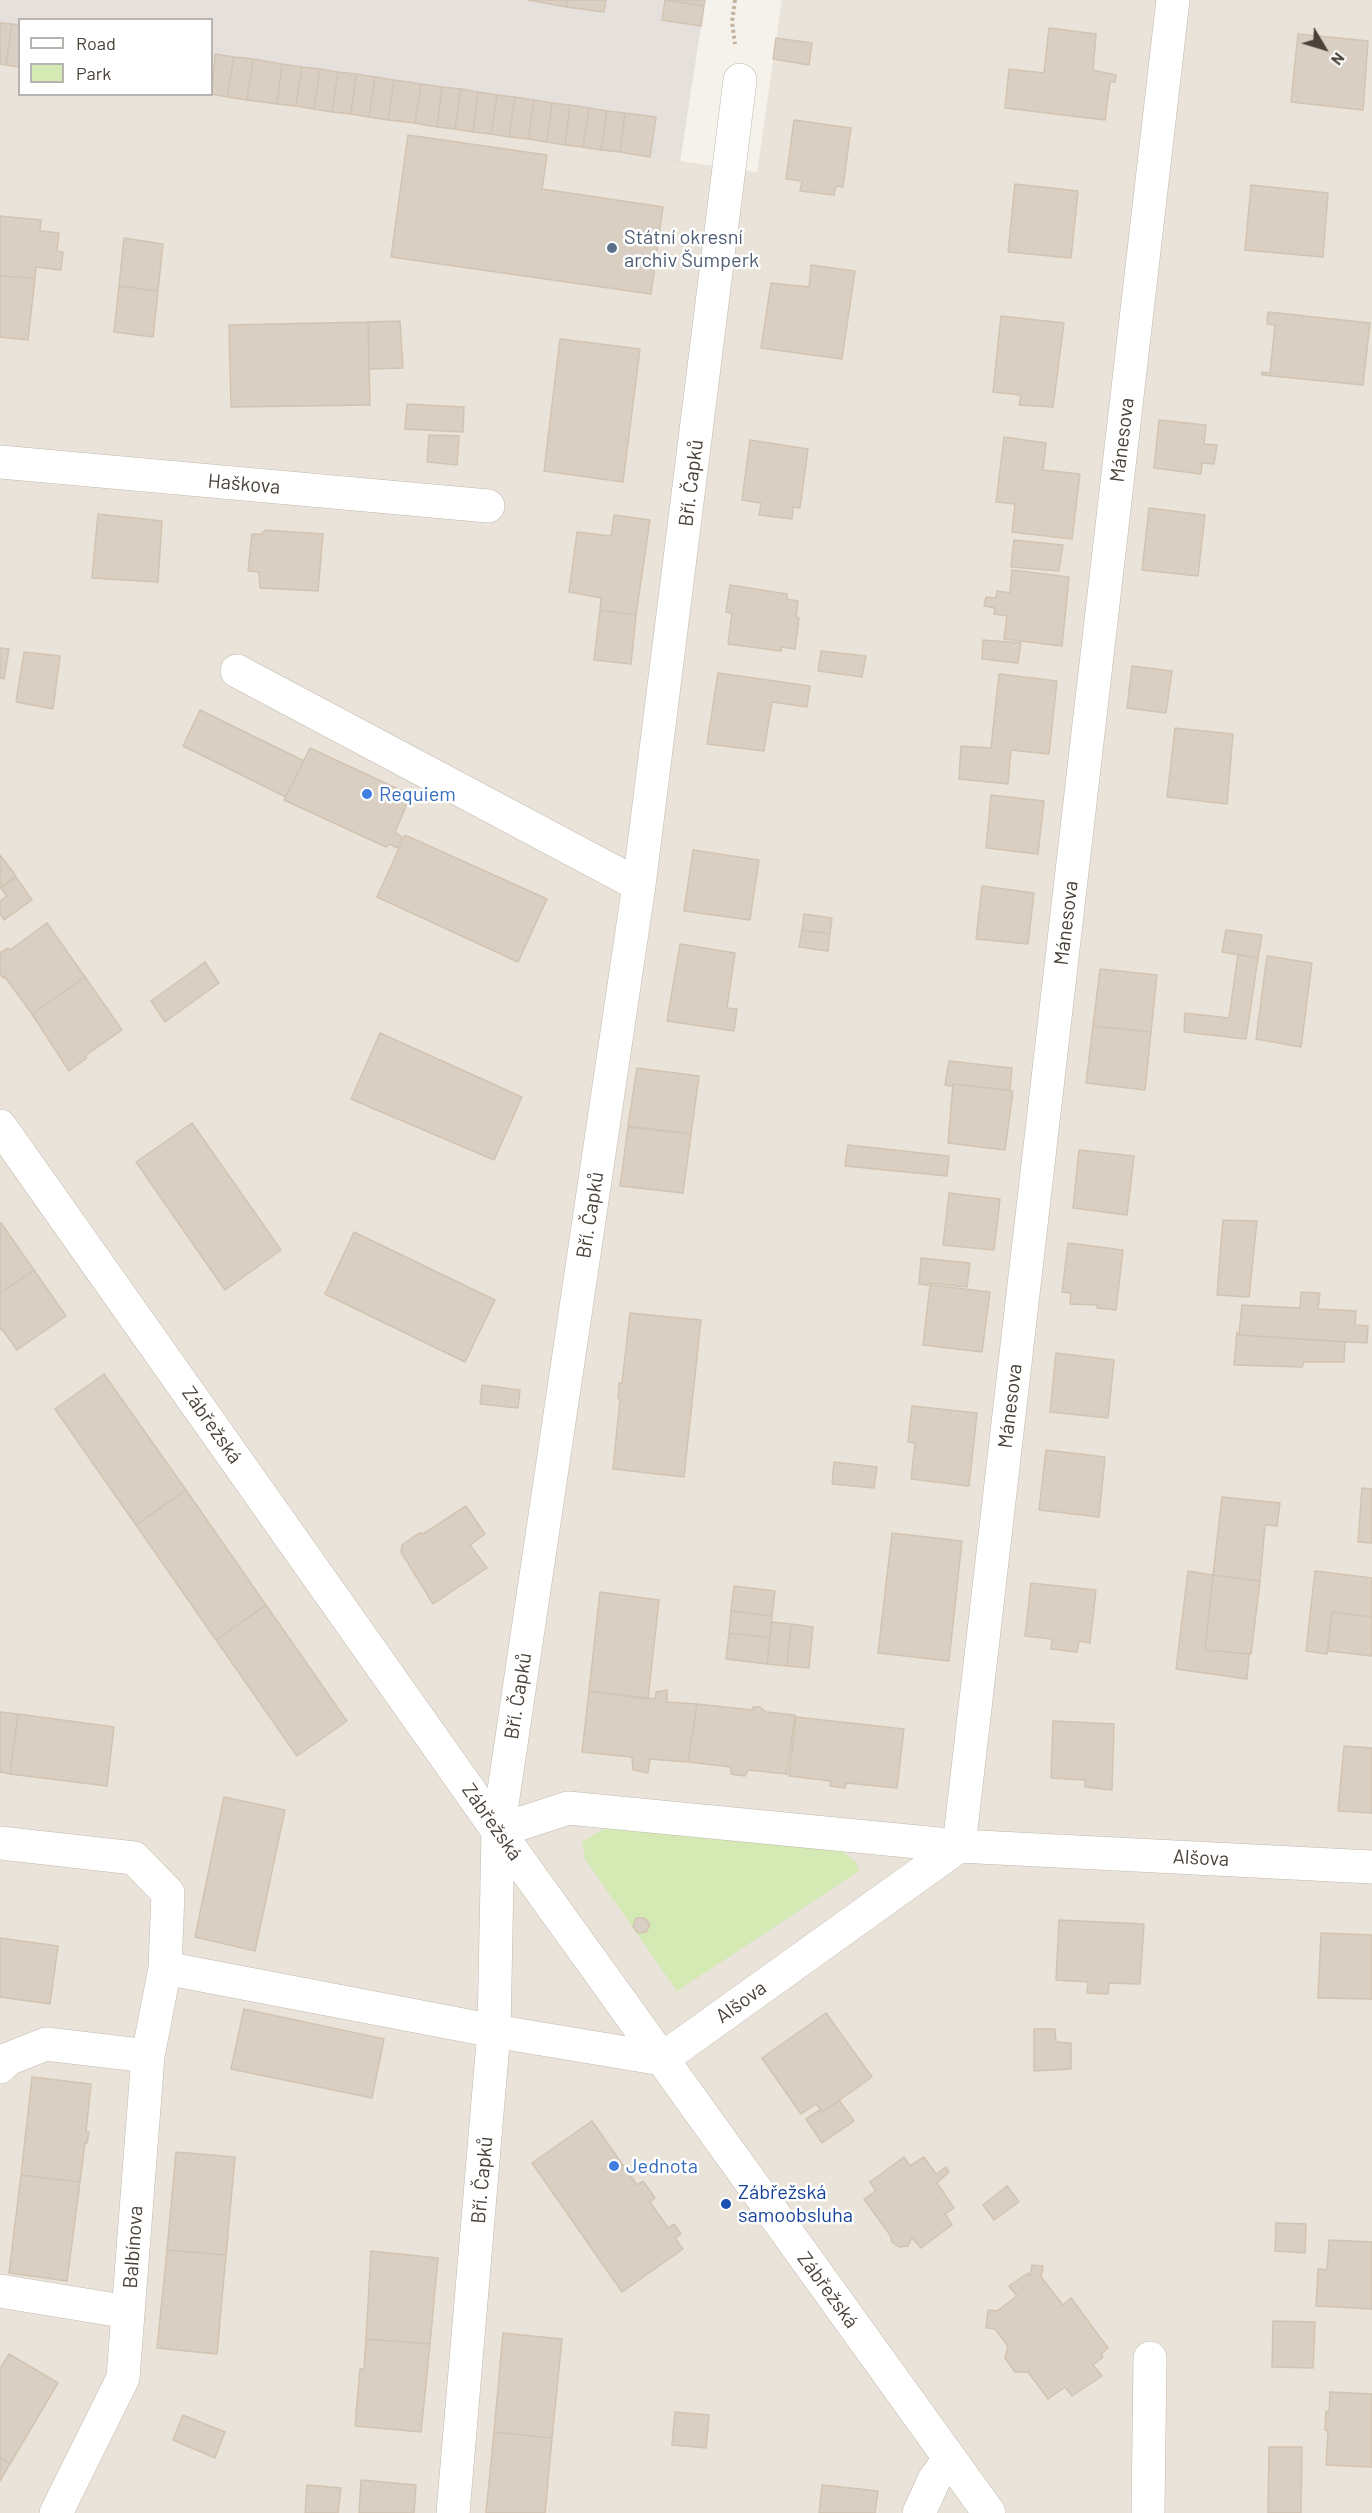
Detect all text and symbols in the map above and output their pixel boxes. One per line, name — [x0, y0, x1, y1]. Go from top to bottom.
legend — [18, 18, 213, 96]
north arrow — [1294, 18, 1354, 78]
text: Road — [76, 32, 116, 54]
text: N — [1328, 49, 1349, 69]
text: Park — [76, 62, 111, 84]
place label: Státní okresní archiv Šumperk — [624, 225, 759, 272]
marker: Státní okresní archiv Šumperk — [605, 241, 619, 255]
street label: Mánesova — [1105, 396, 1139, 484]
street label: Bří. Čapků — [674, 438, 708, 528]
street label: Haškova — [207, 469, 281, 499]
place label: Requiem — [379, 782, 456, 806]
marker: Requiem — [360, 787, 374, 801]
street label: Mánesova — [1049, 879, 1083, 967]
street label: Bří. Čapků — [571, 1170, 609, 1260]
street label: Mánesova — [993, 1362, 1027, 1450]
street label: Zábřežská — [177, 1382, 247, 1468]
street label: Bří. Čapků — [499, 1651, 537, 1741]
street label: Zábřežská — [457, 1779, 527, 1865]
street label: Alšova — [1172, 1845, 1230, 1871]
street label: Alšova — [711, 1976, 771, 2028]
street label: Bří. Čapků — [466, 2135, 498, 2225]
place label: Jednota — [626, 2154, 698, 2178]
marker: Jednota — [607, 2159, 621, 2173]
place label: Zábřežská samoobsluha — [738, 2180, 853, 2227]
marker: Zábřežská samoobsluha — [719, 2197, 733, 2211]
street label: Balbínova — [118, 2205, 148, 2289]
street label: Zábřežská — [792, 2247, 864, 2333]

